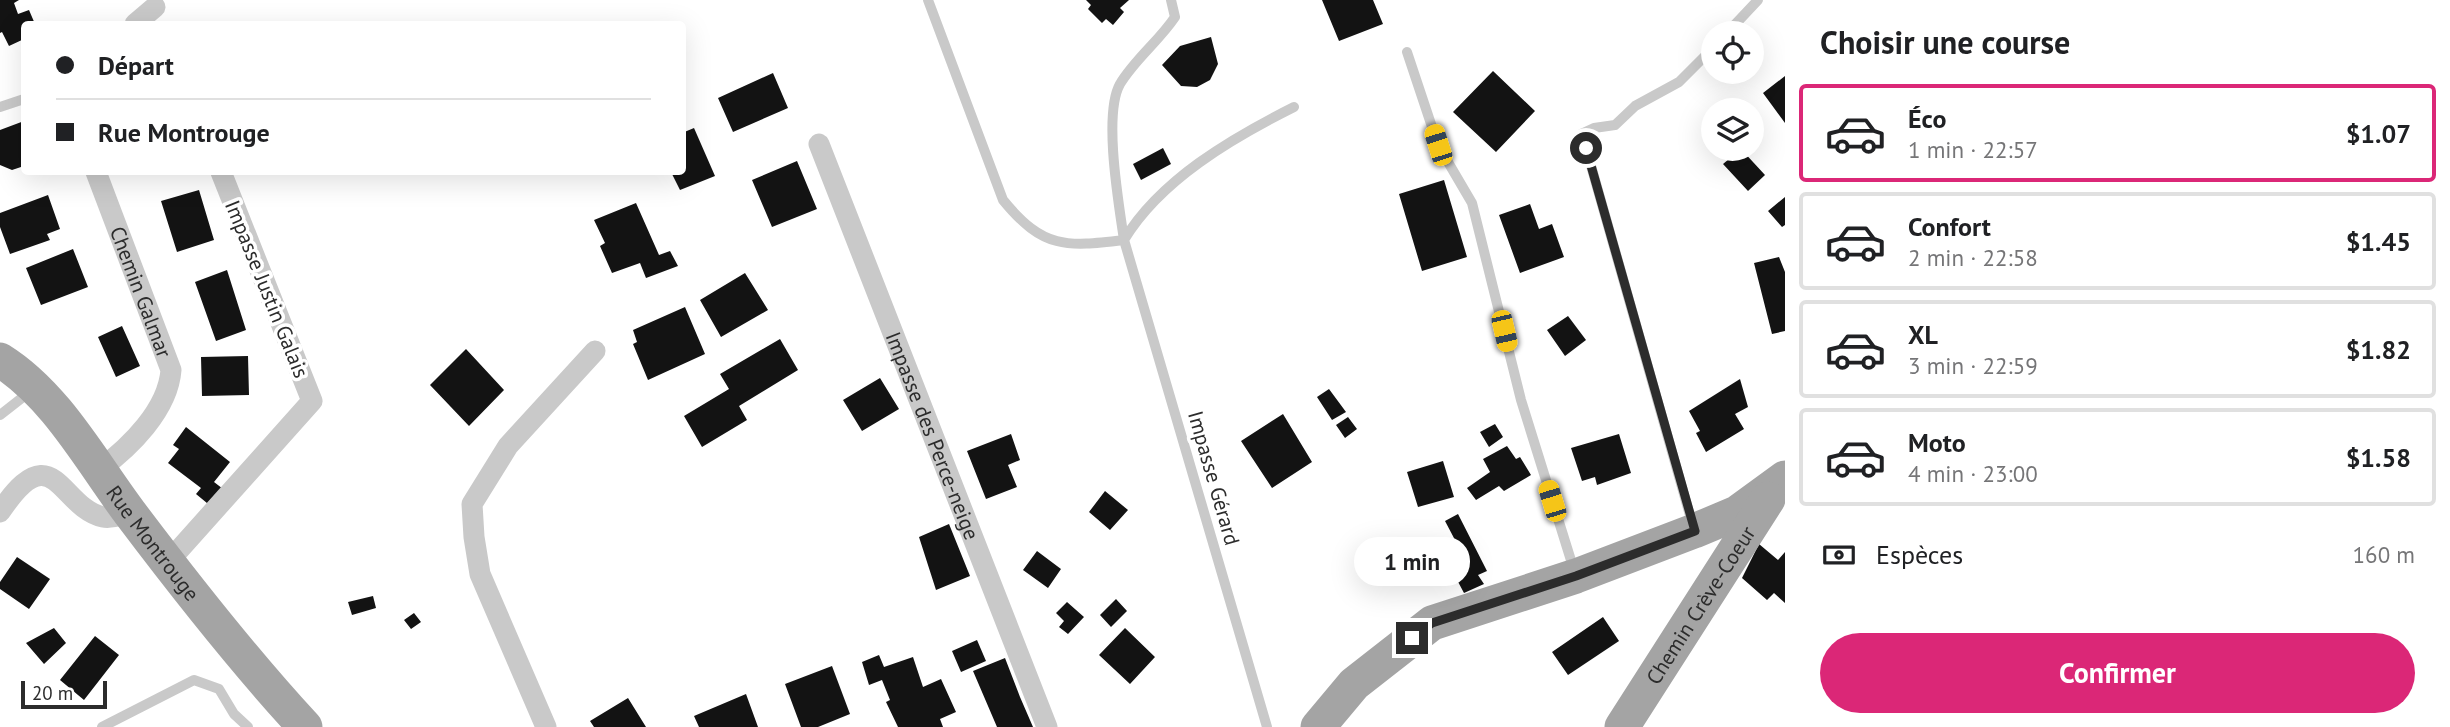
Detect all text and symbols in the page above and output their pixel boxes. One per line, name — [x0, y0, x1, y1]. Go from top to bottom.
map controls — [1701, 21, 1764, 161]
button: locate — [1701, 21, 1764, 84]
text: Choisir une course — [1820, 21, 2070, 63]
text: Départ — [98, 49, 174, 82]
button: layers — [1701, 98, 1764, 161]
icon: car — [1824, 102, 1887, 165]
text: Éco — [1908, 102, 1946, 135]
text: Rue Montrouge — [98, 116, 270, 149]
text: $1.07 — [2346, 117, 2411, 150]
car — [1422, 122, 1455, 168]
route start — [1570, 132, 1602, 164]
text: 1 min · 22:57 — [1908, 135, 2038, 164]
street label: Impasse Justin Galais — [219, 196, 315, 382]
icon: car — [1824, 210, 1887, 273]
text: Confort — [1908, 210, 1991, 243]
street label: Chemin Galmar — [104, 222, 178, 361]
text: $1.45 — [2346, 225, 2411, 258]
text: 2 min · 22:58 — [1908, 243, 2038, 272]
car — [1490, 308, 1519, 354]
icon: car — [1824, 318, 1887, 381]
text: XL — [1908, 318, 1938, 351]
street label: Impasse des Perce-neige — [880, 328, 986, 543]
text: $1.82 — [2346, 333, 2411, 366]
text: 3 min · 22:59 — [1908, 351, 2038, 380]
street label: Impasse Gérard — [1182, 408, 1246, 548]
icon: car — [1824, 426, 1887, 489]
text: Moto — [1908, 426, 1966, 459]
text: $1.58 — [2346, 441, 2411, 474]
text: 4 min · 23:00 — [1908, 459, 2038, 488]
car — [1536, 478, 1569, 524]
street label: Rue Montrouge — [101, 480, 206, 606]
street label: Chemin Crève-Coeur — [1640, 521, 1761, 689]
callout: 1 min — [1354, 536, 1470, 586]
icon: cash — [1820, 536, 1858, 574]
text: Espèces — [1876, 538, 1963, 571]
text: 160 m — [2353, 540, 2415, 569]
text: 1 min — [1384, 547, 1440, 576]
route end — [1396, 622, 1428, 654]
button: Confirmer — [1820, 633, 2415, 713]
scale bar — [21, 678, 107, 710]
text: 20 m — [32, 681, 73, 705]

